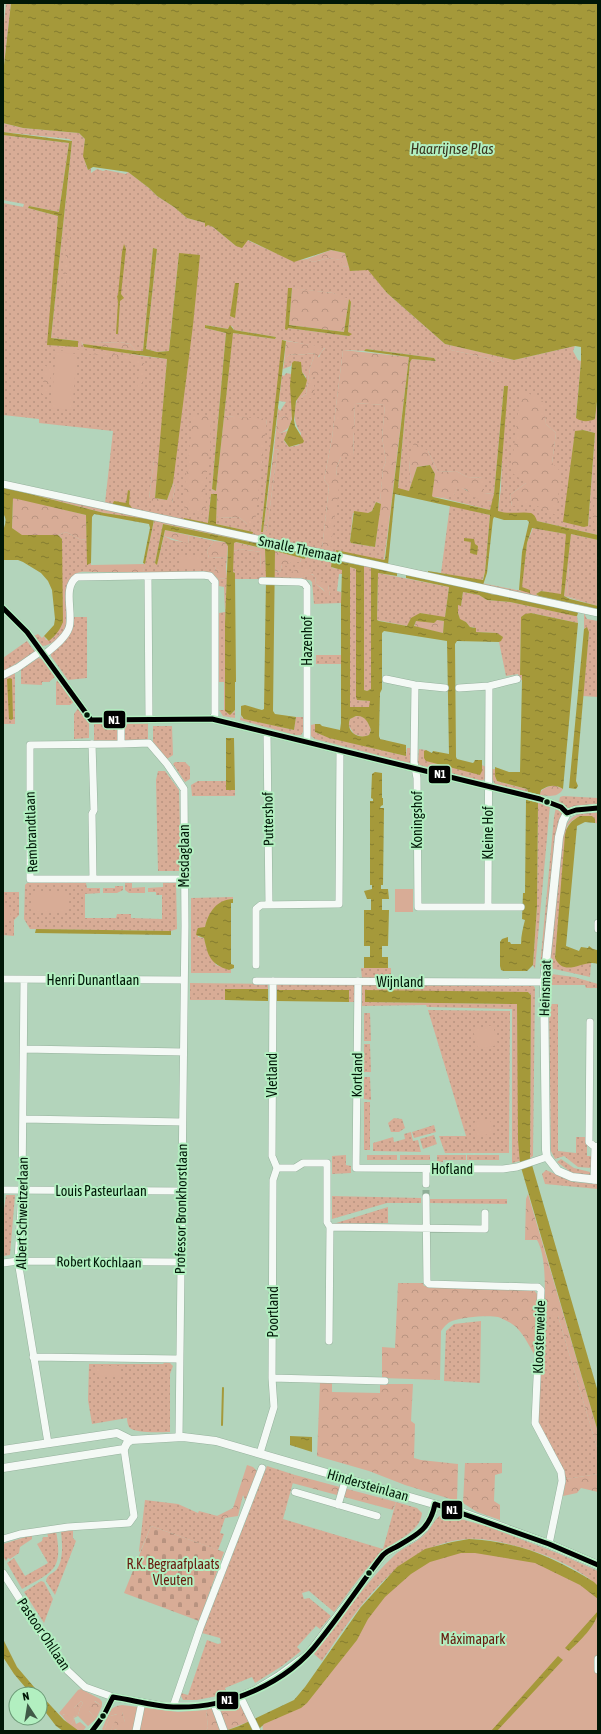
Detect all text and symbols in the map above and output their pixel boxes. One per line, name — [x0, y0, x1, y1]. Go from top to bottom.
water label: Haarrijnse Plas — [410, 140, 494, 157]
street label: Smalle Themaat — [257, 532, 343, 566]
street label: Hazenhof — [299, 616, 315, 666]
unlabelled marker — [82, 710, 92, 720]
line badge: N1 — [103, 710, 126, 729]
text: N1 — [108, 714, 120, 726]
line badge: N1 — [428, 765, 451, 784]
text: N1 — [434, 768, 446, 780]
street label: Rembrandtlaan — [22, 791, 40, 873]
street label: Koningshof — [409, 791, 425, 849]
street label: Puttershof — [260, 792, 276, 846]
unlabelled marker — [542, 797, 552, 807]
street label: Kleine Hof — [480, 806, 496, 860]
street label: Mesdaglaan — [176, 824, 192, 888]
street label: Heinsmaat — [536, 959, 554, 1017]
street label: Henri Dunantlaan — [47, 972, 139, 988]
street label: Wijnland — [376, 974, 424, 990]
street label: Kortland — [349, 1052, 365, 1098]
street label: Vletland — [264, 1053, 280, 1097]
street label: Professor Bronkhorstlaan — [172, 1144, 190, 1274]
street label: Albert Schweitzerlaan — [13, 1157, 31, 1269]
street label: Hofland — [431, 1161, 473, 1177]
street label: Louis Pasteurlaan — [55, 1183, 147, 1199]
street label: Robert Kochlaan — [56, 1253, 142, 1271]
street label: Poortland — [265, 1286, 281, 1338]
street label: Kloosterweide — [530, 1300, 548, 1374]
street label: Hindersteinlaan — [325, 1466, 411, 1504]
line badge: N1 — [441, 1500, 463, 1520]
text: N1 — [446, 1504, 458, 1516]
park label: R.K. Begraafplaats Vleuten — [127, 1556, 219, 1588]
unlabelled marker — [364, 1568, 374, 1578]
street label: Pastoor Ohllaan — [14, 1595, 74, 1673]
park label: Máximapark — [441, 1631, 505, 1647]
north arrow — [8, 1686, 48, 1726]
text: N — [21, 1690, 30, 1703]
line badge: N1 — [216, 1691, 239, 1710]
text: N1 — [221, 1694, 233, 1706]
unlabelled marker — [98, 1711, 108, 1721]

